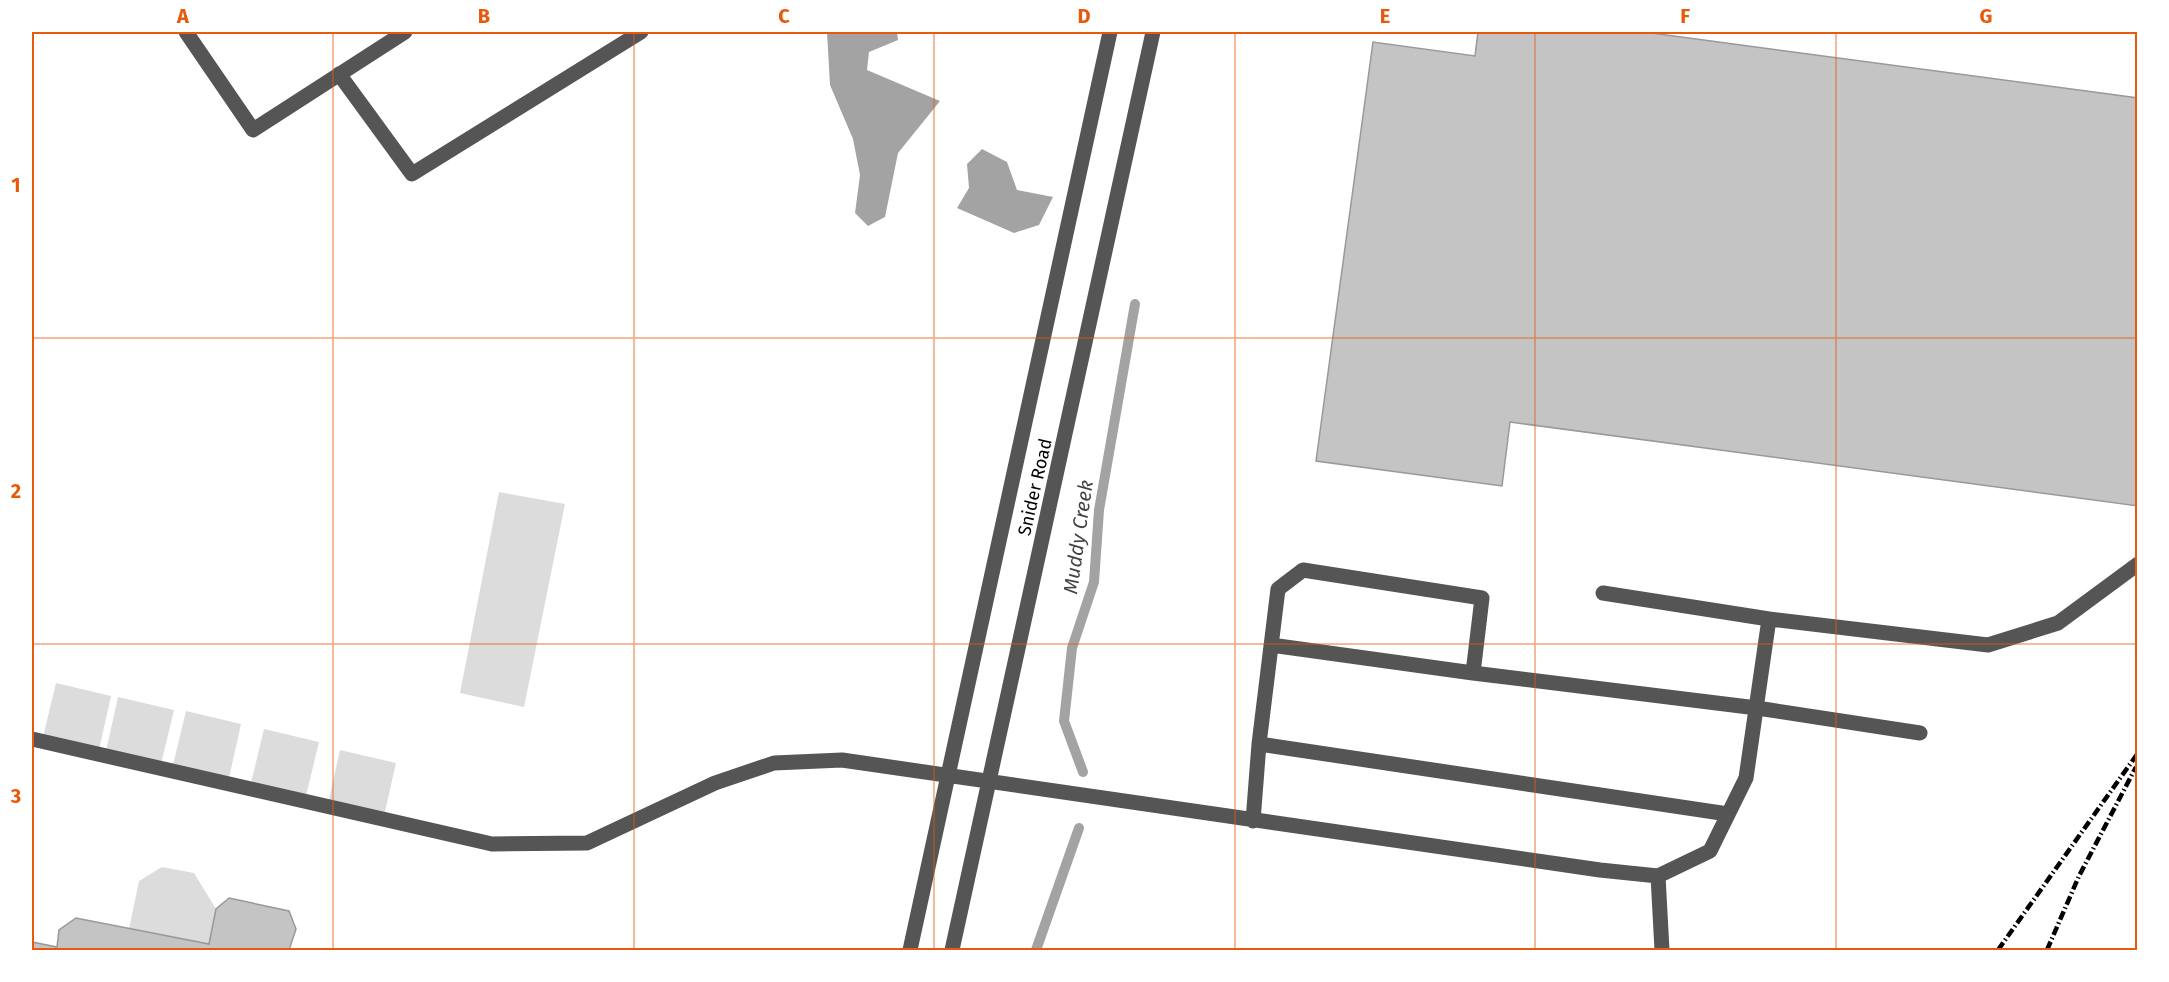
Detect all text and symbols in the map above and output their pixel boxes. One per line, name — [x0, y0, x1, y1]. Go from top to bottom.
text: A — [176, 4, 190, 28]
text: B — [478, 4, 490, 28]
text: C — [778, 4, 790, 28]
text: D — [1077, 4, 1091, 28]
text: E — [1380, 4, 1390, 28]
text: F — [1680, 4, 1690, 28]
text: G — [1980, 4, 1992, 28]
text: 1 — [11, 173, 21, 197]
street label: Snider Road — [1013, 436, 1057, 538]
water label: Muddy Creek — [1058, 478, 1098, 595]
text: 2 — [11, 479, 21, 503]
text: 3 — [10, 784, 21, 808]

